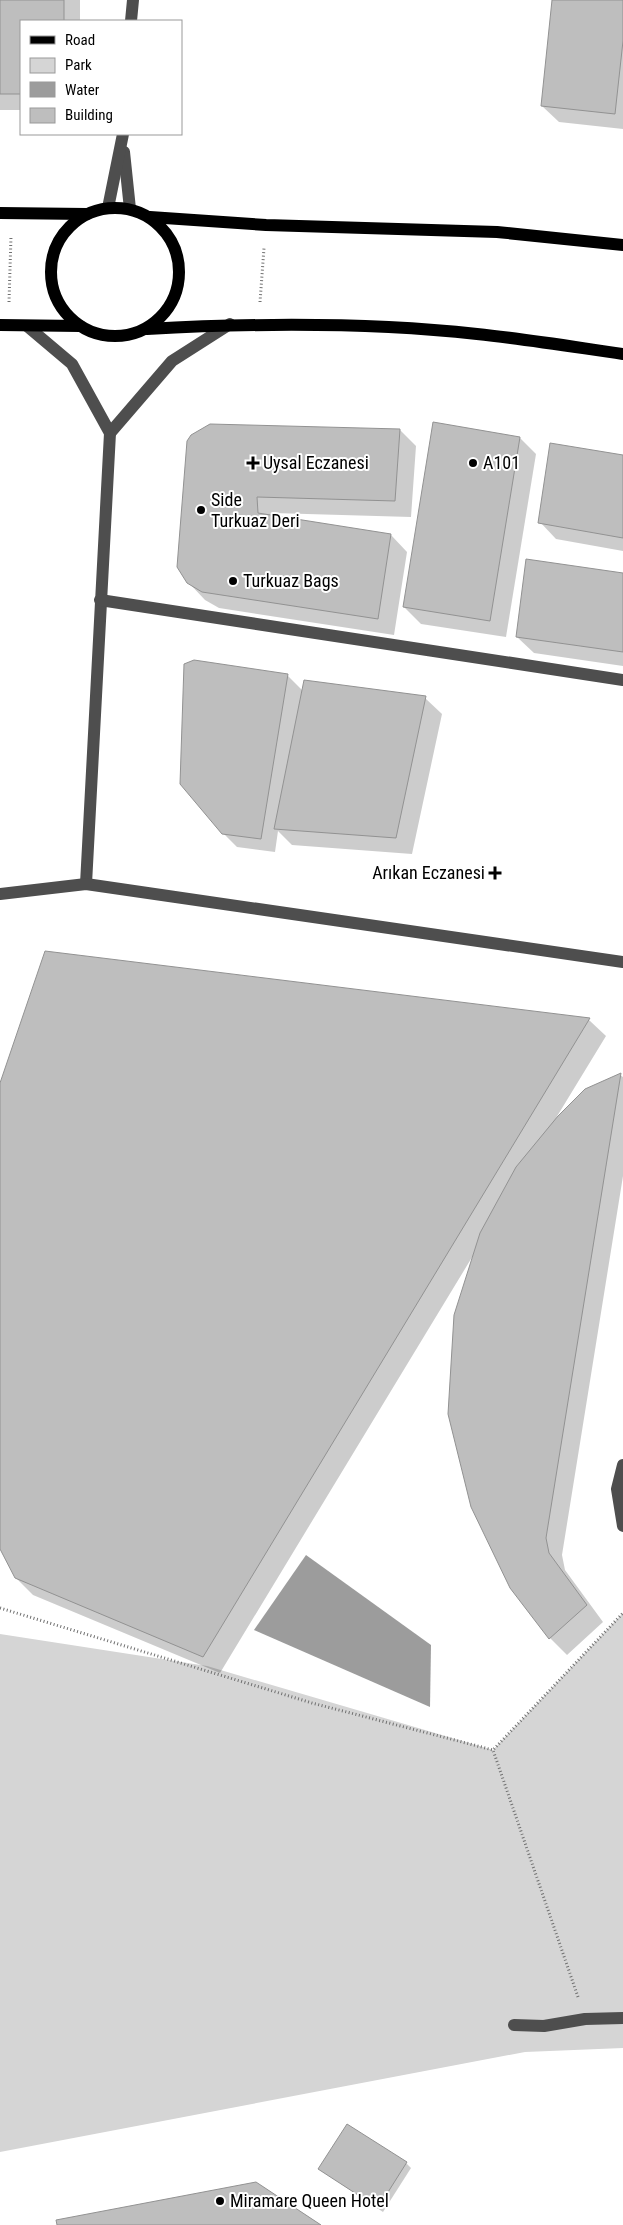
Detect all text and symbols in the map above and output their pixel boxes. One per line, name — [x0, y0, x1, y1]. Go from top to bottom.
legend — [20, 20, 182, 135]
text: Road — [65, 31, 95, 49]
text: Park — [65, 56, 92, 74]
text: Water — [65, 81, 100, 99]
text: Building — [65, 106, 113, 124]
place label: Uysal Eczanesi — [263, 452, 369, 473]
place label: A101 — [483, 452, 520, 473]
marker: Uysal Eczanesi — [247, 457, 259, 469]
marker: A101 — [467, 457, 479, 469]
place label: Side Turkuaz Deri — [211, 489, 300, 531]
marker: Side Turkuaz Deri — [195, 504, 207, 516]
place label: Turkuaz Bags — [243, 570, 339, 591]
marker: Turkuaz Bags — [227, 575, 239, 587]
place label: Arıkan Eczanesi — [372, 862, 485, 883]
marker: Arıkan Eczanesi — [489, 867, 501, 879]
place label: Miramare Queen Hotel — [230, 2190, 389, 2211]
marker: Miramare Queen Hotel — [214, 2195, 226, 2207]

